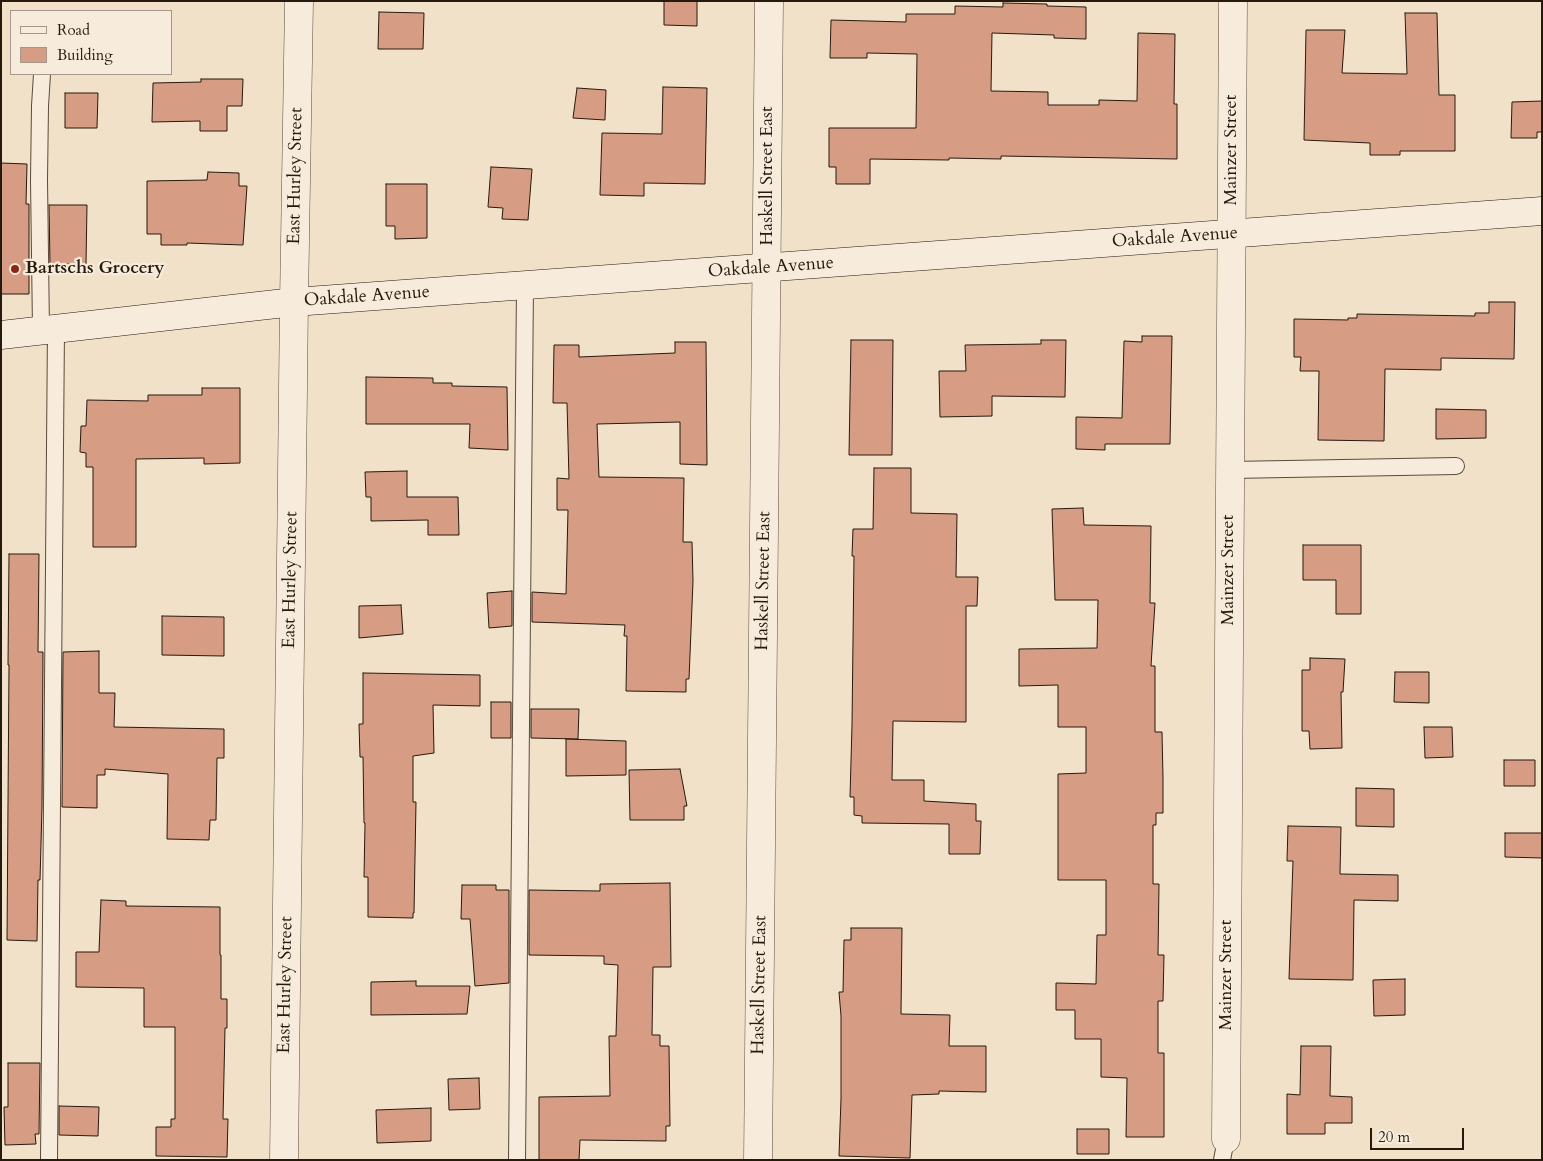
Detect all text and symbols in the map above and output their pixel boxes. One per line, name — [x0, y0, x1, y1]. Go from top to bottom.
legend — [10, 10, 172, 75]
text: Road — [57, 20, 90, 40]
text: Building — [57, 45, 113, 65]
street label: Mainzer Street — [1221, 95, 1243, 205]
street label: Haskell Street East — [757, 106, 779, 246]
street label: East Hurley Street — [284, 107, 308, 245]
street label: Oakdale Avenue — [1111, 223, 1239, 253]
street label: Oakdale Avenue — [707, 253, 835, 283]
place label: Bartschs Grocery — [25, 258, 164, 280]
marker: Bartschs Grocery — [9, 263, 21, 275]
street label: Oakdale Avenue — [303, 282, 431, 312]
street label: East Hurley Street — [279, 511, 303, 649]
street label: Haskell Street East — [752, 511, 776, 651]
street label: Mainzer Street — [1218, 515, 1240, 625]
street label: Haskell Street East — [748, 915, 772, 1055]
street label: East Hurley Street — [274, 916, 298, 1054]
street label: Mainzer Street — [1216, 920, 1238, 1030]
scale bar — [1373, 1118, 1467, 1150]
text: 20 m — [1378, 1127, 1410, 1147]

